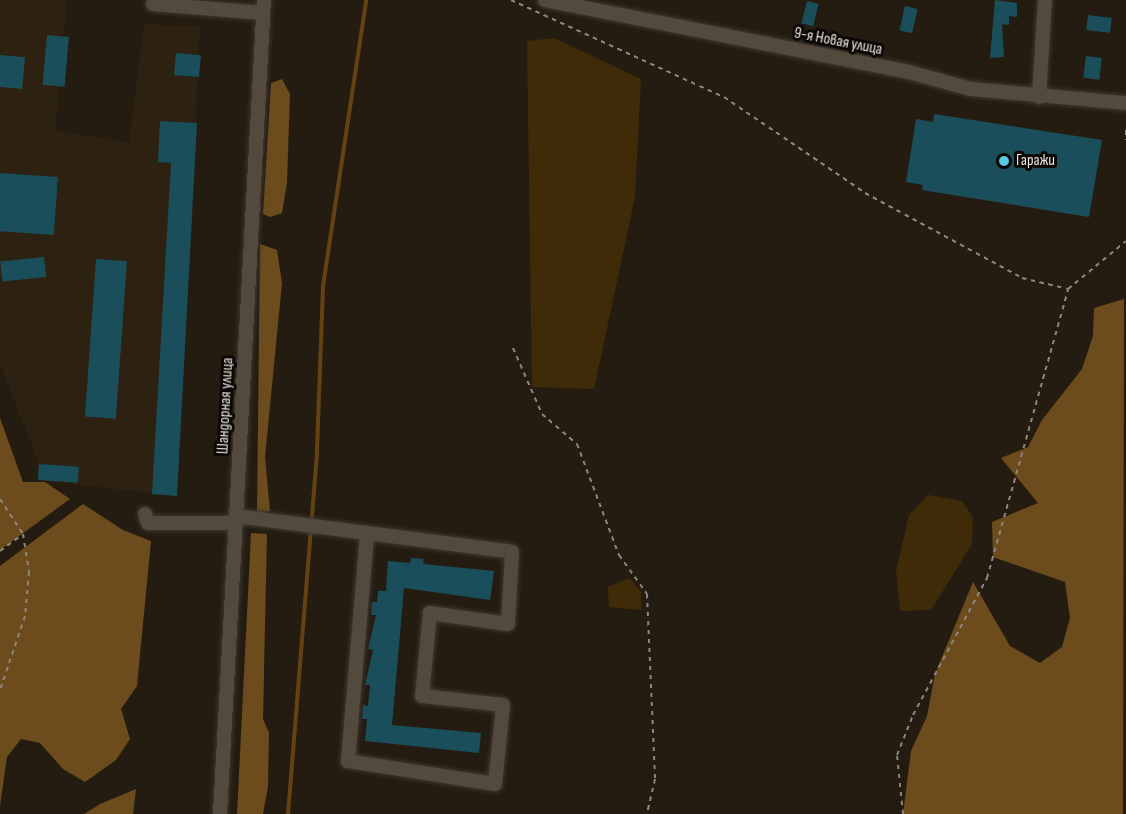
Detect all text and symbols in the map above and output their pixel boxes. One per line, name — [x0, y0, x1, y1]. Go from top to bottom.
street label: 9-я Новая улица — [792, 24, 884, 60]
place label: Гаражи — [1016, 151, 1055, 171]
marker: Гаражи — [997, 154, 1011, 168]
street label: Шандорная улица — [214, 357, 238, 455]

